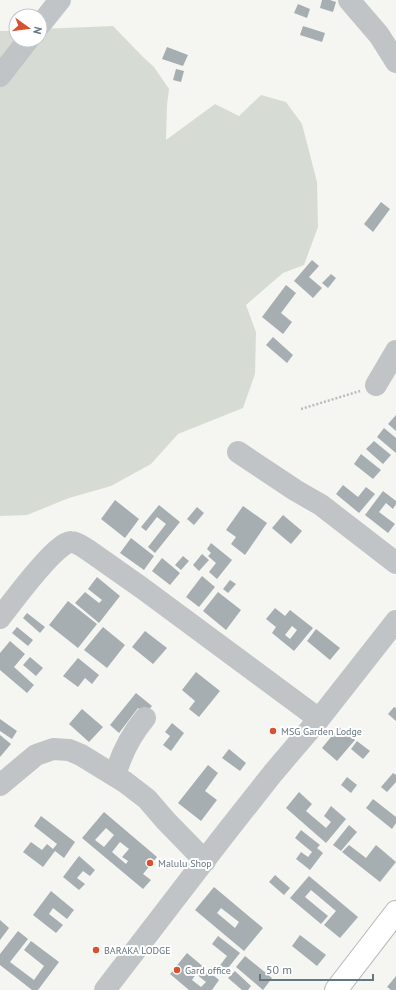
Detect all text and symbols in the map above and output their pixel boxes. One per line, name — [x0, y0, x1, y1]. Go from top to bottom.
north arrow — [8, 8, 48, 48]
text: N — [30, 25, 45, 36]
place label: MSG Garden Lodge — [281, 725, 362, 738]
marker: MSG Garden Lodge — [268, 726, 278, 736]
place label: Malulu Shop — [158, 857, 212, 870]
marker: Malulu Shop — [145, 858, 155, 868]
place label: BARAKA LODGE — [104, 944, 171, 957]
marker: BARAKA LODGE — [91, 945, 101, 955]
scale bar — [260, 956, 373, 982]
text: 50 m — [266, 962, 292, 977]
place label: Gard office — [185, 964, 231, 977]
marker: Gard office — [172, 965, 182, 975]

